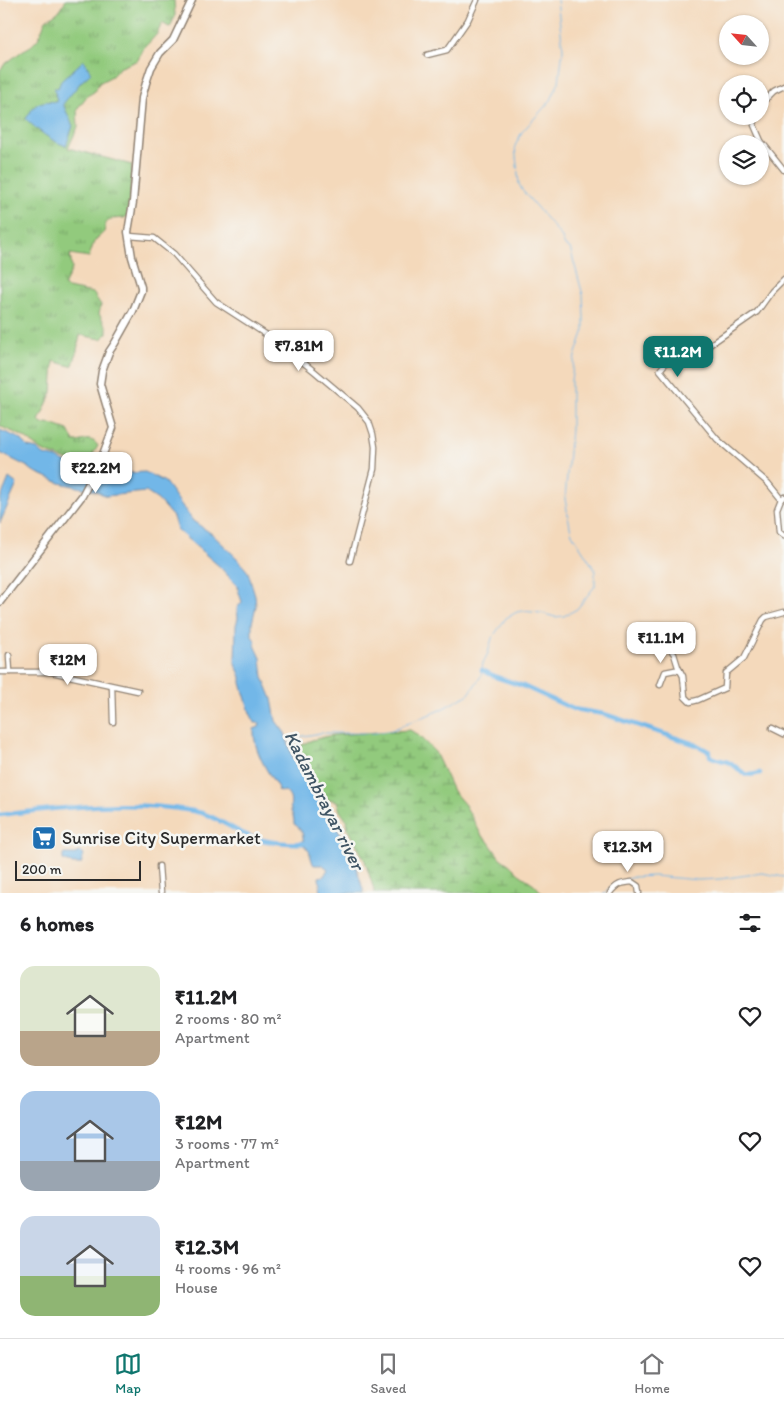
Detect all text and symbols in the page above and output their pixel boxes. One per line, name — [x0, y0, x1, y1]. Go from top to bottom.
north arrow — [719, 15, 769, 65]
map controls — [719, 15, 769, 185]
button: locate — [719, 75, 769, 125]
button: layers — [719, 135, 769, 185]
pin: ₹7.81M — [258, 330, 340, 372]
text: ₹7.81M — [275, 336, 323, 355]
pin: ₹11.2M — [637, 336, 719, 378]
text: ₹11.2M — [654, 342, 702, 361]
pin: ₹22.2M — [55, 452, 137, 494]
text: ₹22.2M — [71, 458, 121, 477]
pin: ₹11.1M — [620, 622, 702, 664]
text: ₹11.1M — [638, 628, 684, 647]
pin: ₹12M — [38, 644, 98, 686]
text: ₹12M — [50, 650, 86, 669]
water label: Kadambrayar river — [280, 727, 371, 876]
supermarket icon: Sunrise City Supermarket — [31, 825, 57, 851]
place label: Sunrise City Supermarket — [62, 827, 261, 849]
pin: ₹12.3M — [587, 830, 669, 873]
text: ₹12.3M — [604, 837, 652, 856]
scale bar — [15, 858, 141, 881]
text: 200 m — [22, 861, 62, 878]
icon: filters — [736, 909, 764, 937]
text: 6 homes — [20, 911, 94, 936]
text: ₹11.2M — [175, 984, 237, 1009]
icon: home — [60, 986, 120, 1046]
icon: heart — [736, 1002, 764, 1030]
text: 2 rooms · 80 m² — [175, 1009, 281, 1028]
text: Apartment — [175, 1028, 250, 1047]
text: ₹12M — [175, 1109, 223, 1134]
icon: home — [60, 1111, 120, 1171]
icon: heart — [736, 1127, 764, 1155]
text: 3 rooms · 77 m² — [175, 1134, 279, 1153]
text: Apartment — [175, 1153, 250, 1172]
text: ₹12.3M — [175, 1234, 239, 1259]
icon: home — [60, 1236, 120, 1296]
icon: heart — [736, 1252, 764, 1280]
text: 4 rooms · 96 m² — [175, 1259, 281, 1278]
text: House — [175, 1278, 218, 1297]
tab: Map — [114, 1350, 142, 1397]
tab: Saved — [370, 1350, 406, 1397]
tab: Home — [635, 1350, 670, 1397]

